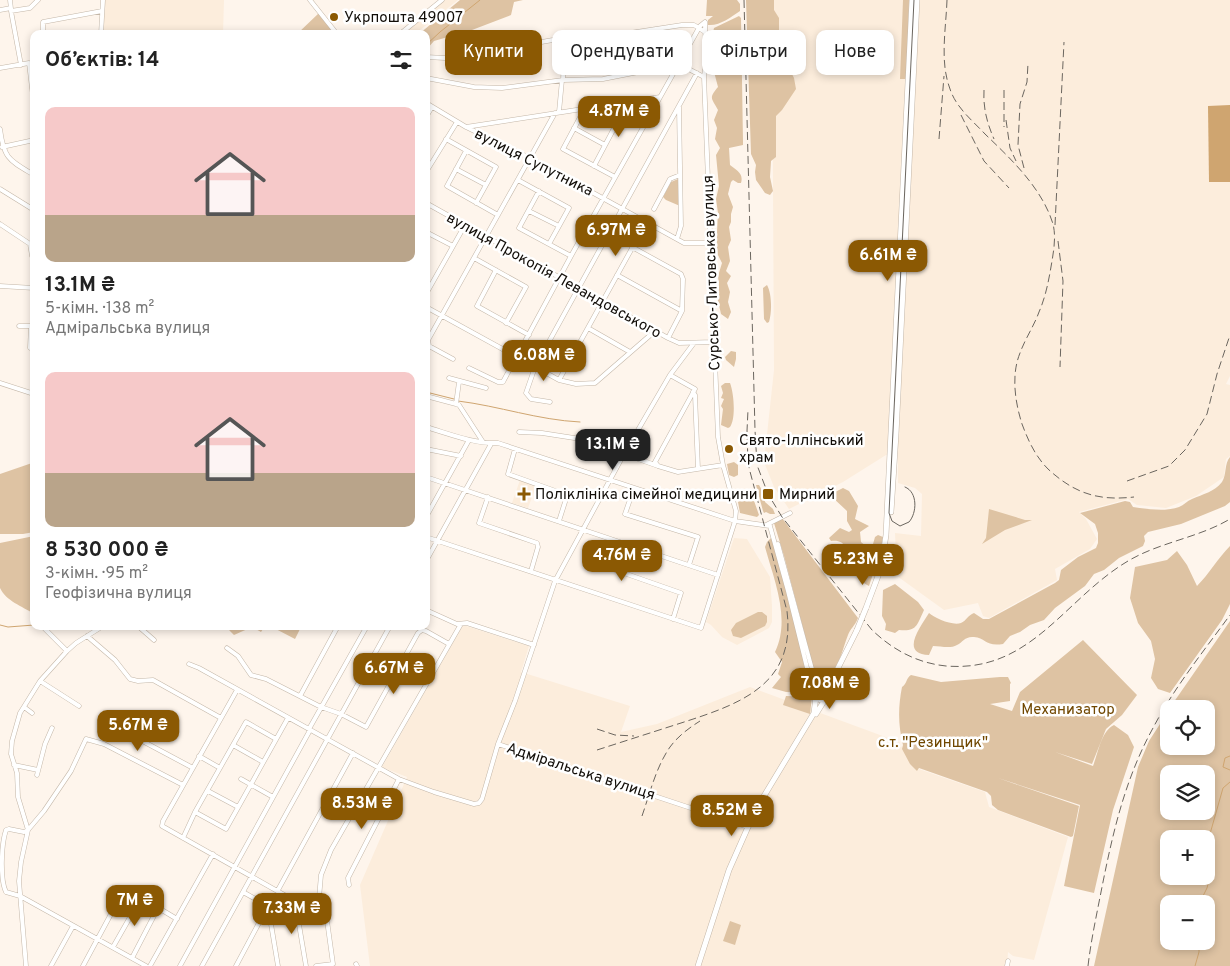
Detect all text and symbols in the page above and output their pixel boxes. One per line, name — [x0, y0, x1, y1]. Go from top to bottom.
place label: Укрпошта 49007 — [344, 9, 463, 28]
marker: Укрпошта 49007 — [328, 11, 340, 23]
chip: Купити — [445, 30, 542, 75]
chip: Орендувати — [552, 30, 692, 75]
chip: Фільтри — [702, 30, 806, 75]
chip: Нове — [816, 30, 894, 75]
icon: filters — [387, 46, 415, 74]
text: Об’єктів: 14 — [45, 47, 160, 74]
pin: 4.87M ₴ — [573, 96, 665, 138]
text: 4.87M ₴ — [589, 102, 649, 122]
street label: вулиця Супутника — [471, 125, 596, 202]
icon: home — [185, 139, 275, 229]
street label: Сурсько-Литовська вулиця — [700, 175, 725, 371]
street label: вулиця Прокопія Левандовського — [442, 209, 664, 343]
pin: 6.97M ₴ — [570, 214, 662, 257]
text: 6.97M ₴ — [586, 221, 646, 241]
pin: 6.61M ₴ — [842, 240, 934, 282]
text: 6.61M ₴ — [859, 246, 917, 266]
text: 13.1M ₴ — [45, 272, 115, 299]
text: 5-кімн. · 138 m² — [45, 299, 154, 319]
text: Адміральська вулиця — [45, 319, 210, 339]
pin: 6.08M ₴ — [498, 340, 590, 382]
text: 6.08M ₴ — [513, 346, 575, 366]
icon: home — [185, 404, 275, 494]
pin: 13.1M ₴ — [567, 428, 659, 471]
place label: Свято-Іллінський храм — [739, 432, 864, 468]
text: 13.1M ₴ — [586, 435, 640, 455]
marker: Свято-Іллінський храм — [723, 443, 735, 455]
place label: Поліклініка сімейної медицини — [535, 486, 758, 505]
place label: Мирний — [779, 486, 835, 505]
marker: Поліклініка сімейної медицини — [517, 487, 531, 501]
marker: Мирний — [761, 487, 775, 501]
text: 8 530 000 ₴ — [45, 537, 168, 564]
pin: 4.76M ₴ — [576, 540, 668, 582]
pin: 5.23M ₴ — [817, 544, 909, 586]
text: 4.76M ₴ — [593, 546, 651, 566]
text: 5.23M ₴ — [833, 550, 893, 570]
text: 3-кімн. · 95 m² — [45, 564, 148, 584]
text: Геофізична вулиця — [45, 584, 192, 604]
pin: 6.67M ₴ — [348, 652, 440, 695]
text: 6.67M ₴ — [364, 659, 424, 679]
pin: 7.08M ₴ — [784, 668, 876, 710]
text: 7.08M ₴ — [801, 674, 859, 694]
map controls — [1160, 700, 1215, 950]
button: locate — [1160, 700, 1215, 755]
park label: Механизатор — [1021, 701, 1115, 720]
pin: 5.67M ₴ — [92, 710, 184, 752]
text: 5.67M ₴ — [108, 716, 168, 736]
park label: с.т. "Резинщик" — [878, 734, 988, 753]
street label: Адміральська вулиця — [504, 739, 657, 805]
button: layers — [1160, 765, 1215, 820]
pin: 8.53M ₴ — [316, 788, 408, 830]
text: 8.53M ₴ — [332, 794, 392, 814]
pin: 8.52M ₴ — [686, 794, 778, 837]
text: 8.52M ₴ — [702, 801, 762, 821]
button: + — [1160, 830, 1215, 885]
pin: 7M ₴ — [105, 884, 165, 927]
text: 7M ₴ — [117, 891, 153, 911]
pin: 7.33M ₴ — [246, 892, 338, 935]
button: − — [1160, 895, 1215, 950]
text: 7.33M ₴ — [263, 899, 321, 919]

